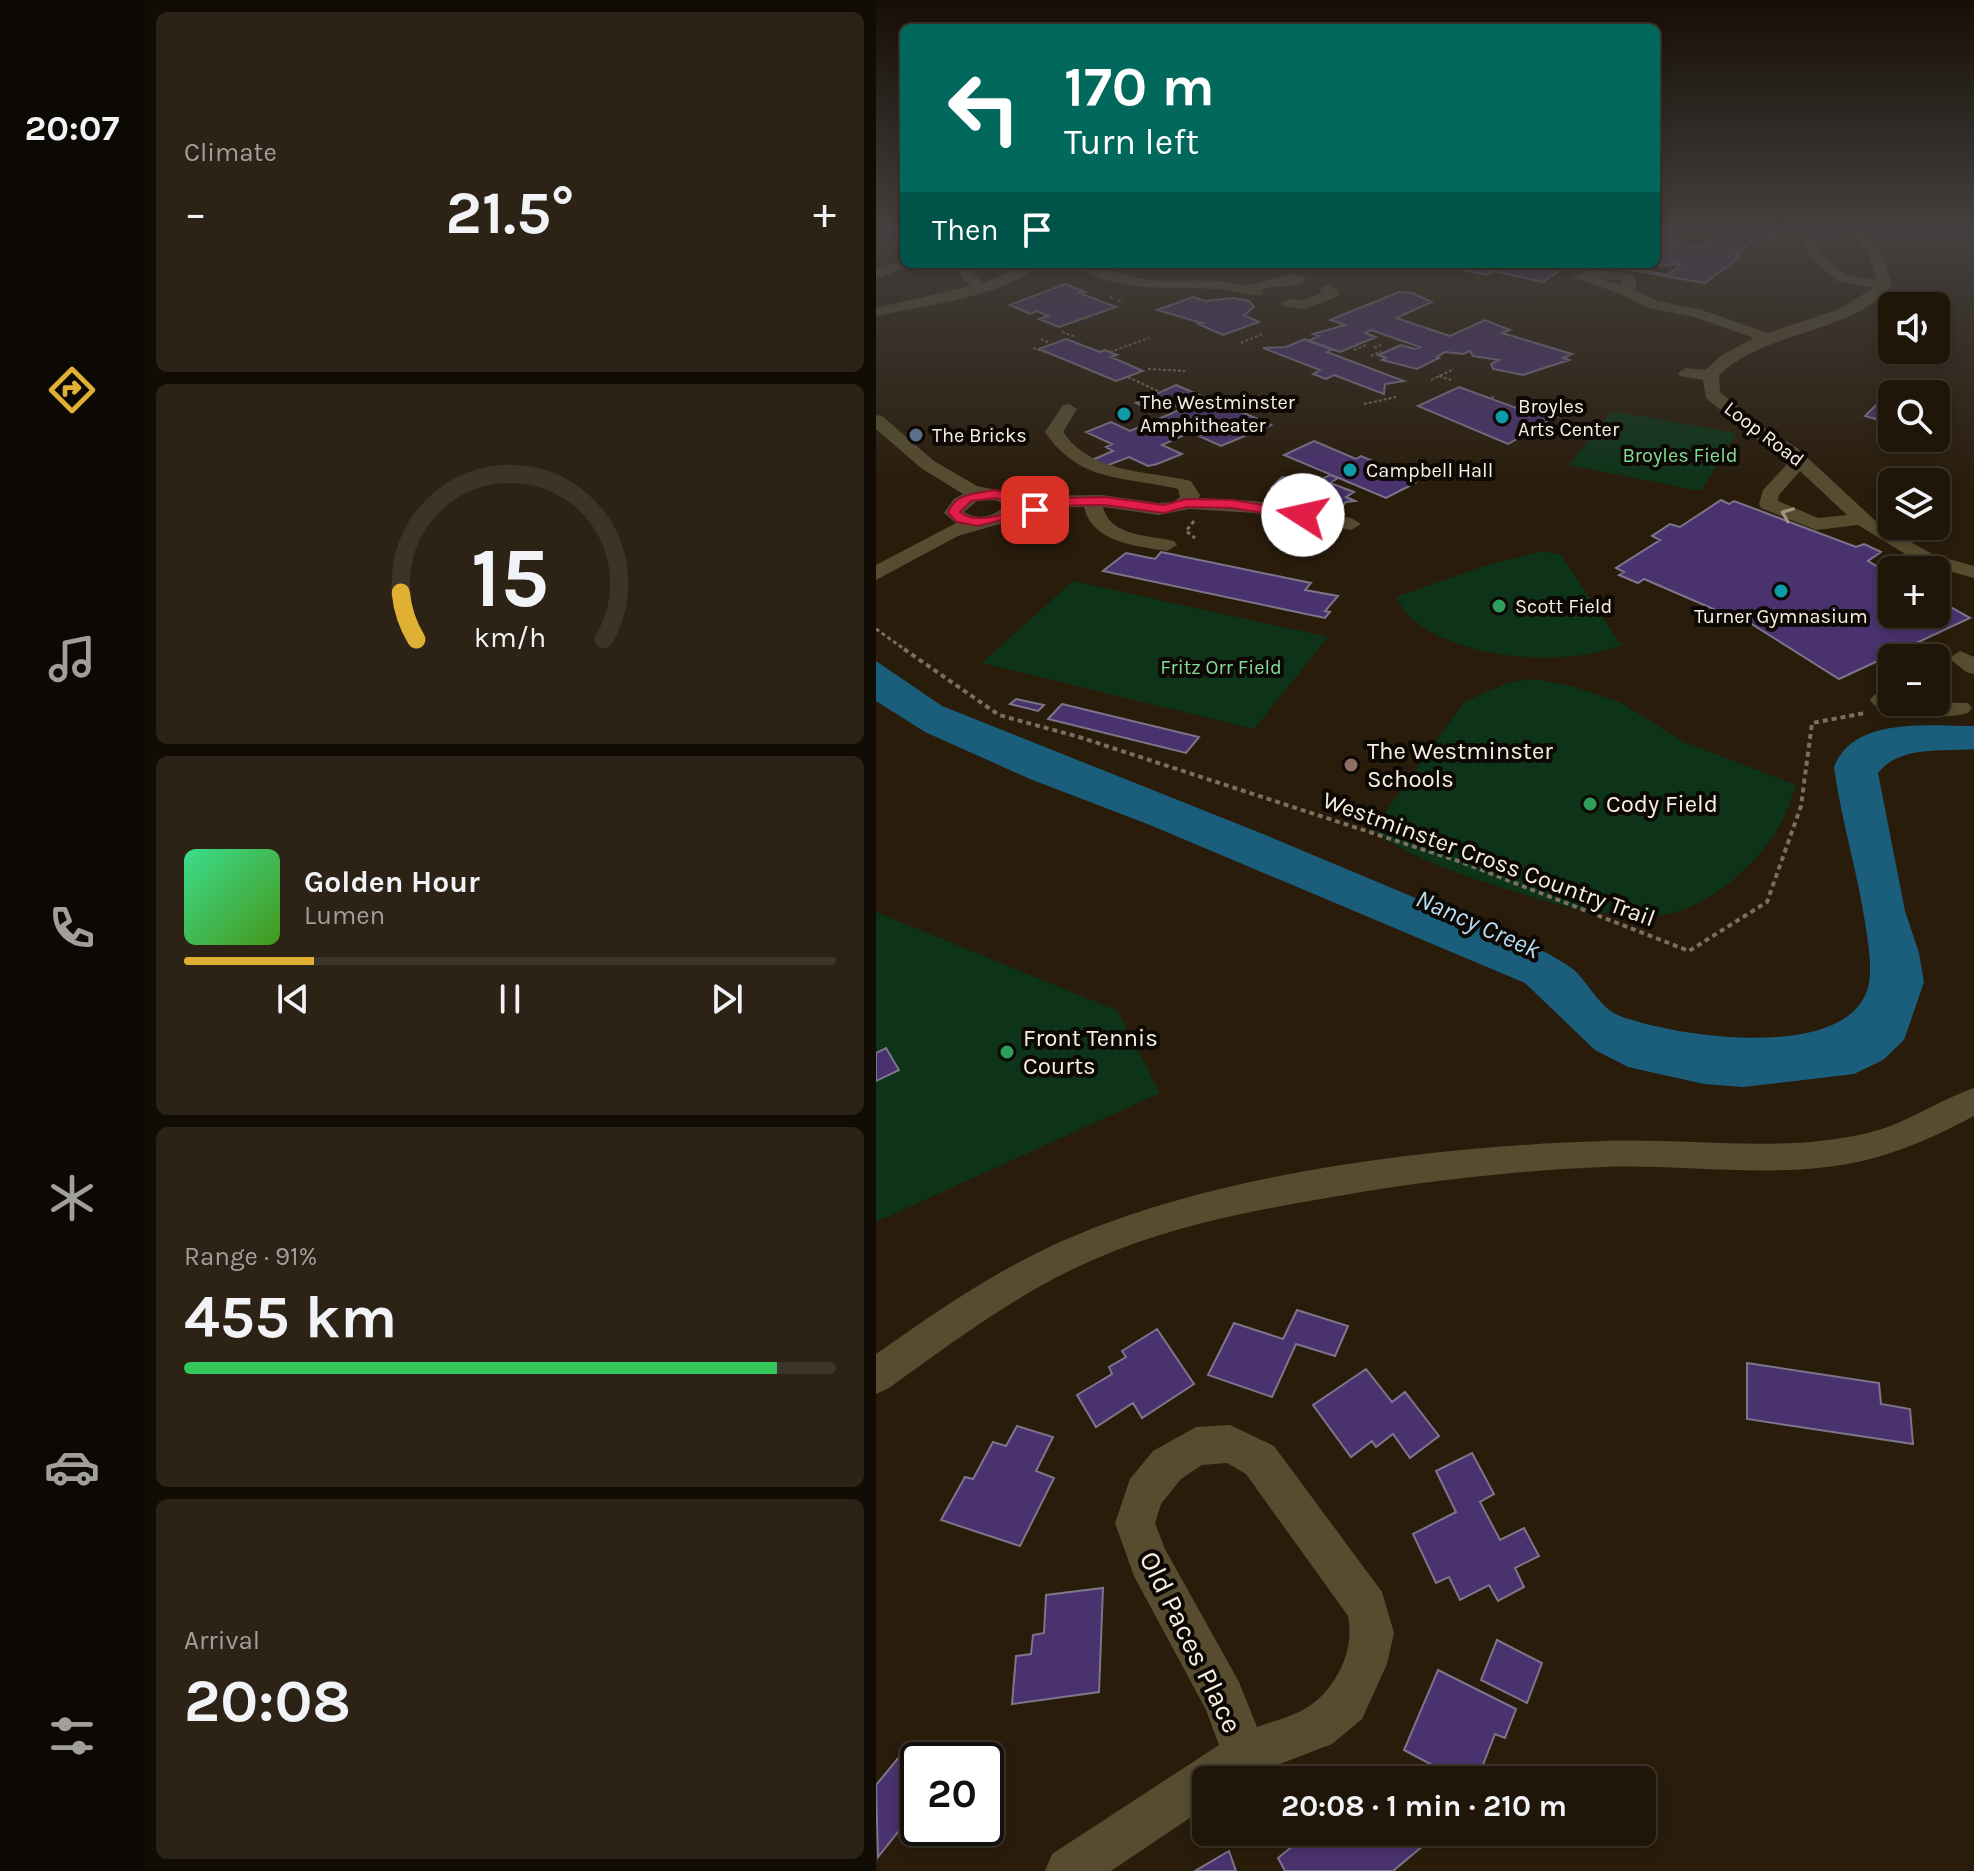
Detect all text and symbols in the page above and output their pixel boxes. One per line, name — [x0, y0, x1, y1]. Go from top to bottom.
text: 170 m — [1064, 54, 1215, 119]
icon: left — [932, 56, 1036, 160]
text: 20:07 — [25, 107, 119, 149]
text: Turn left — [1064, 121, 1199, 163]
text: Climate — [184, 137, 277, 168]
text: 21.5° — [446, 178, 574, 248]
text: − — [184, 188, 207, 239]
text: + — [813, 188, 836, 239]
icon: arrive — [1015, 208, 1059, 252]
text: Then — [932, 212, 999, 248]
map controls — [1878, 292, 1950, 716]
button: sound — [1878, 292, 1950, 364]
icon: directions — [44, 362, 100, 418]
button: search — [1878, 380, 1950, 452]
place label: The Westminster Amphitheater — [1140, 391, 1296, 437]
place label: Broyles Arts Center — [1518, 395, 1620, 441]
street label: Loop Road — [1720, 397, 1808, 471]
marker: The Westminster Amphitheater — [1115, 405, 1133, 423]
marker: Broyles Arts Center — [1493, 408, 1511, 426]
place label: The Bricks — [932, 424, 1027, 447]
marker: The Bricks — [907, 426, 925, 444]
park label: Broyles Field — [1622, 444, 1738, 467]
place label: Campbell Hall — [1366, 459, 1493, 482]
marker: Campbell Hall — [1341, 461, 1359, 479]
button: layers — [1878, 468, 1950, 540]
position arrow — [1261, 473, 1345, 557]
pin — [1001, 476, 1069, 544]
icon: arrive — [1013, 488, 1057, 532]
one-way arrow — [1781, 507, 1795, 524]
text: 15 — [471, 529, 549, 626]
button: + — [1878, 556, 1950, 628]
marker: Turner Gymnasium — [1772, 582, 1790, 600]
place label: Scott Field — [1515, 595, 1612, 618]
marker: Scott Field — [1490, 597, 1508, 615]
place label: Turner Gymnasium — [1694, 605, 1868, 628]
text: km/h — [474, 621, 546, 654]
icon: music — [44, 631, 100, 687]
button: − — [1878, 644, 1950, 716]
park label: Fritz Orr Field — [1160, 656, 1282, 679]
place label: The Westminster Schools — [1367, 737, 1553, 793]
marker: The Westminster Schools — [1342, 756, 1360, 774]
street label: Westminster Cross Country Trail — [1319, 786, 1659, 932]
place label: Cody Field — [1606, 790, 1718, 818]
marker: Cody Field — [1581, 795, 1599, 813]
text: Golden Hour — [304, 864, 480, 900]
water label: Nancy Creek — [1411, 883, 1546, 965]
icon: phone — [44, 900, 100, 956]
text: Lumen — [304, 900, 385, 931]
icon: previous — [271, 977, 315, 1021]
icon: pause — [488, 977, 532, 1021]
icon: next — [705, 977, 749, 1021]
place label: Front Tennis Courts — [1023, 1024, 1158, 1080]
marker: Front Tennis Courts — [998, 1043, 1016, 1061]
icon: climate — [44, 1170, 100, 1226]
text: Range · 91% — [184, 1241, 317, 1272]
text: 455 km — [184, 1282, 397, 1352]
icon: car — [44, 1439, 100, 1495]
street label: Old Paces Place — [1133, 1546, 1249, 1738]
text: Arrival — [184, 1625, 260, 1656]
text: 20:08 — [184, 1666, 351, 1736]
icon: filters — [44, 1708, 100, 1764]
speed limit sign: 20 — [900, 1742, 1004, 1846]
text: 20:08 · 1 min · 210 m — [1281, 1788, 1567, 1824]

